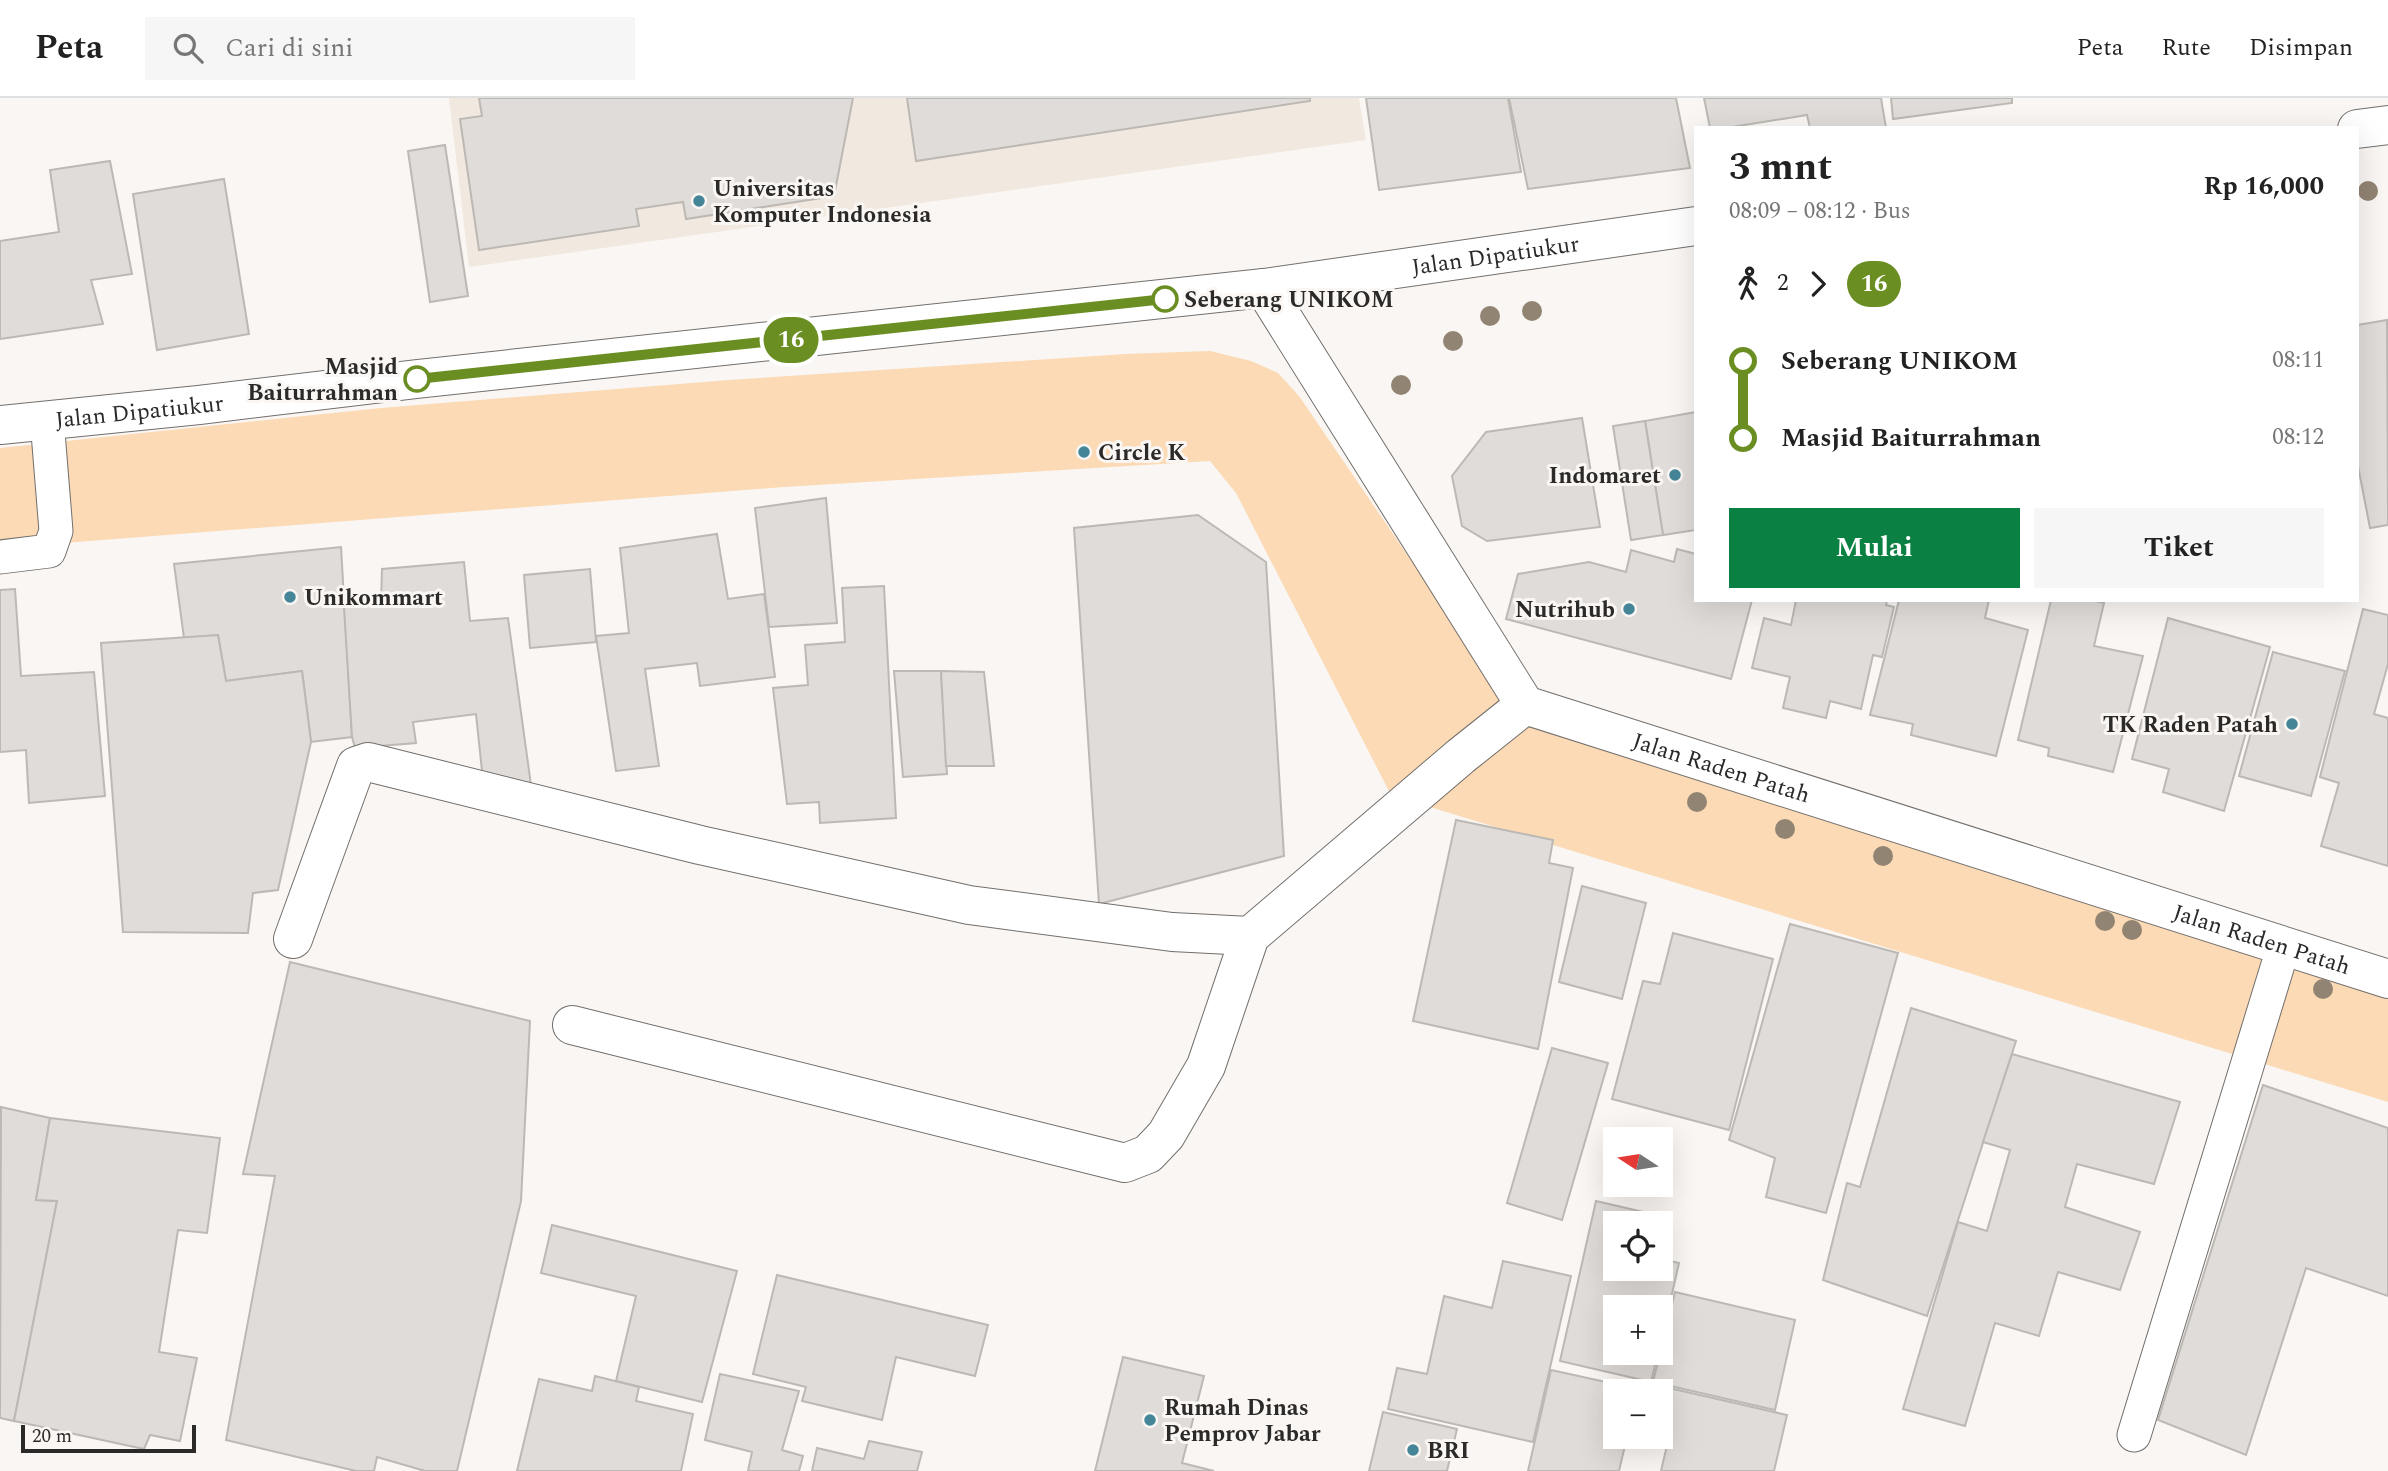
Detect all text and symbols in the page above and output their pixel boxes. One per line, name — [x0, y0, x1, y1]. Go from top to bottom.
search box — [145, 17, 635, 80]
text: Peta — [35, 23, 103, 73]
text: Cari di sini — [225, 28, 353, 68]
icon: search — [169, 29, 207, 67]
text: Peta — [2077, 30, 2123, 66]
text: Rute — [2161, 30, 2211, 66]
text: Disimpan — [2249, 30, 2353, 66]
text: 3 mnt — [1729, 139, 1832, 197]
text: Rp 16,000 — [2203, 166, 2324, 206]
place label: Universitas Komputer Indonesia — [713, 172, 931, 233]
marker: Universitas Komputer Indonesia — [691, 193, 707, 209]
text: 08:09 – 08:12 · Bus — [1729, 194, 1911, 229]
street label: Jalan Dipatiukur — [1409, 227, 1582, 286]
icon: walk — [1729, 265, 1767, 303]
icon: forward — [1799, 265, 1837, 303]
text: 2 — [1777, 266, 1789, 301]
text: 16 — [1861, 266, 1887, 302]
place label: Seberang UNIKOM — [1184, 283, 1394, 318]
marker: Seberang UNIKOM — [1152, 286, 1178, 312]
line badge: 16 — [760, 317, 822, 363]
text: 16 — [778, 322, 804, 358]
text: Seberang UNIKOM — [1781, 341, 2018, 381]
text: 08:11 — [2272, 343, 2324, 378]
place label: Masjid Baiturrahman — [247, 350, 398, 411]
marker: Masjid Baiturrahman — [404, 366, 430, 392]
street label: Jalan Dipatiukur — [54, 386, 226, 438]
text: Masjid Baiturrahman — [1781, 418, 2041, 458]
text: 08:12 — [2272, 420, 2324, 455]
place label: Circle K — [1098, 436, 1185, 471]
marker: Circle K — [1076, 444, 1092, 460]
place label: Indomaret — [1549, 459, 1661, 494]
marker: Indomaret — [1667, 467, 1683, 483]
button: Mulai — [1729, 508, 2020, 588]
button: Tiket — [2034, 508, 2324, 588]
place label: Unikommart — [304, 581, 443, 616]
marker: Unikommart — [282, 589, 298, 605]
place label: Nutrihub — [1515, 593, 1615, 628]
marker: Nutrihub — [1621, 601, 1637, 617]
place label: TK Raden Patah — [2103, 708, 2278, 743]
marker: TK Raden Patah — [2284, 716, 2300, 732]
street label: Jalan Raden Patah — [1628, 724, 1814, 813]
street label: Jalan Raden Patah — [2168, 896, 2355, 985]
north arrow — [1603, 1127, 1673, 1197]
map controls — [1603, 1127, 1673, 1449]
button: locate — [1603, 1211, 1673, 1281]
button: + — [1603, 1295, 1673, 1365]
button: − — [1603, 1379, 1673, 1449]
place label: Rumah Dinas Pemprov Jabar — [1164, 1391, 1321, 1452]
marker: Rumah Dinas Pemprov Jabar — [1142, 1412, 1158, 1428]
scale bar — [21, 1422, 196, 1454]
text: 20 m — [32, 1422, 72, 1451]
place label: BRI — [1427, 1434, 1469, 1469]
marker: BRI — [1405, 1442, 1421, 1458]

